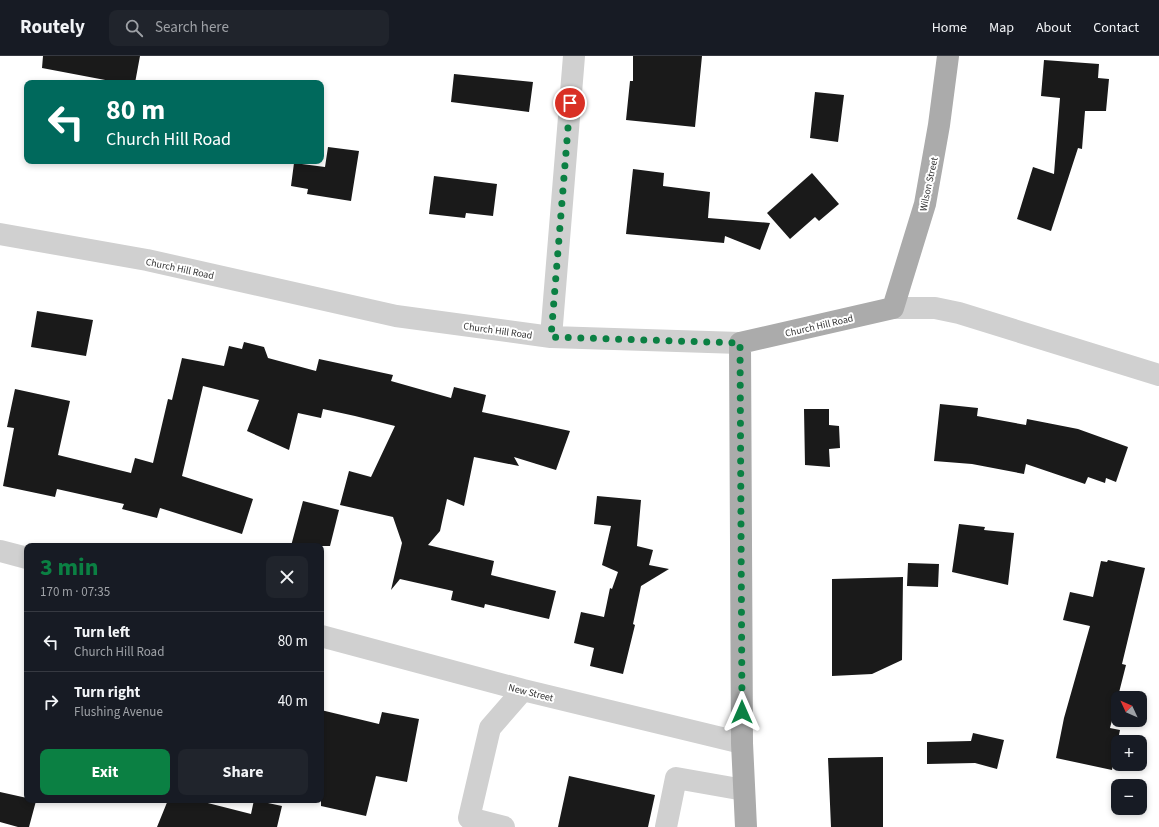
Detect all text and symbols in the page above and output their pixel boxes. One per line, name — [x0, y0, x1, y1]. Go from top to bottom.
search box — [109, 10, 389, 46]
text: Routely — [20, 14, 85, 41]
icon: search — [123, 17, 145, 39]
text: Search here — [155, 17, 229, 38]
text: Home — [932, 18, 967, 38]
text: Map — [989, 18, 1014, 38]
text: About — [1036, 18, 1071, 38]
text: Contact — [1093, 18, 1139, 38]
pin — [553, 86, 587, 120]
text: 80 m — [106, 90, 165, 130]
icon: arrive — [559, 92, 581, 114]
icon: left — [40, 96, 92, 148]
text: Church Hill Road — [106, 127, 231, 152]
street label: Wilson Street — [916, 155, 942, 213]
street label: Church Hill Road — [144, 255, 215, 283]
street label: Church Hill Road — [784, 311, 855, 341]
street label: Church Hill Road — [462, 319, 533, 343]
text: 3 min — [40, 550, 98, 585]
button: close — [266, 556, 308, 598]
text: 170 m · 07:35 — [40, 583, 110, 601]
text: Turn left — [74, 622, 130, 643]
icon: left — [40, 631, 62, 653]
text: 80 m — [278, 631, 308, 652]
text: Church Hill Road — [74, 643, 164, 661]
street label: New Street — [507, 681, 555, 705]
text: Turn right — [74, 682, 140, 703]
icon: right — [40, 691, 62, 713]
text: 40 m — [278, 691, 308, 712]
position arrow — [721, 691, 763, 733]
north arrow — [1111, 691, 1147, 727]
map controls — [1111, 691, 1147, 815]
text: Flushing Avenue — [74, 703, 163, 721]
button: + — [1111, 735, 1147, 771]
button: Exit — [40, 749, 170, 795]
button: Share — [178, 749, 308, 795]
button: − — [1111, 779, 1147, 815]

